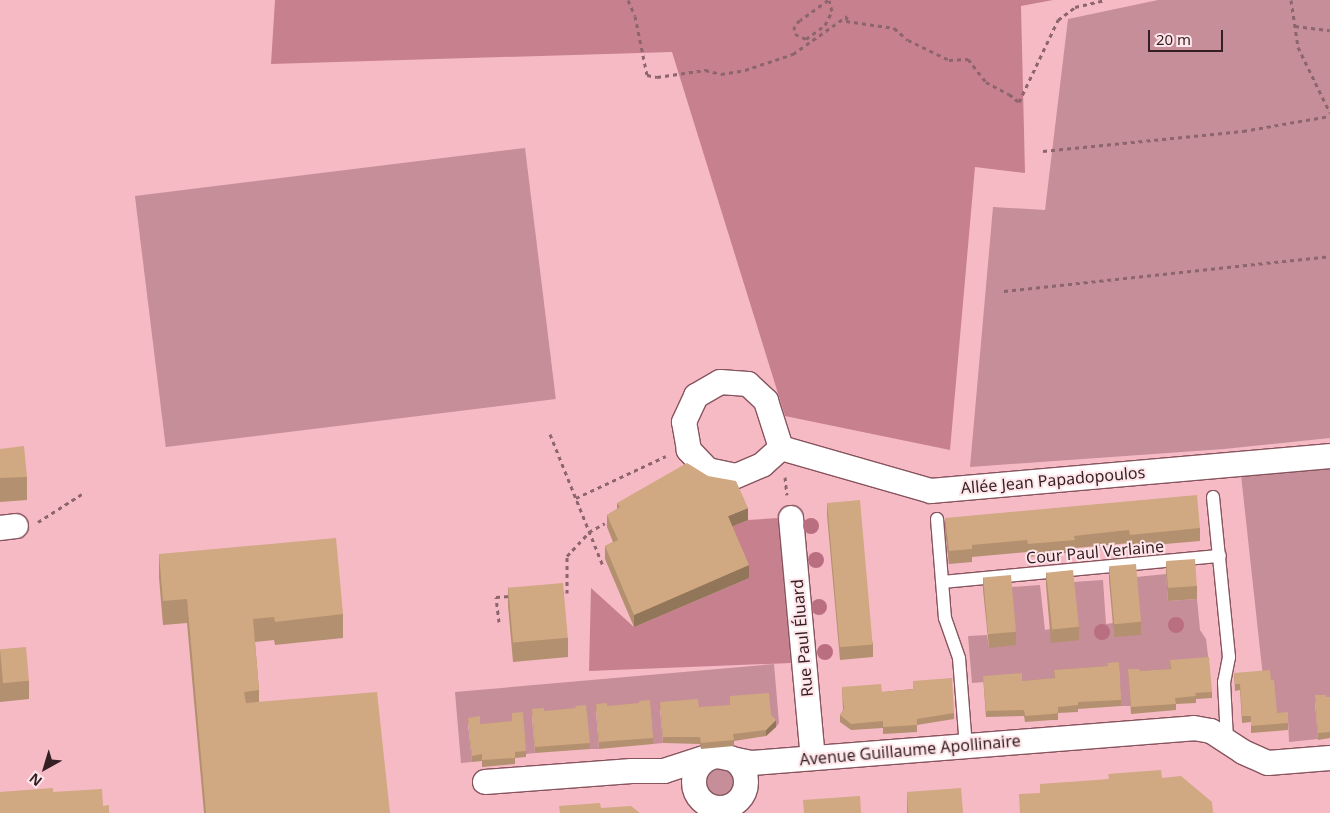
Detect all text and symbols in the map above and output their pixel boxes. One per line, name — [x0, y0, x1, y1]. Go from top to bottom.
scale bar — [1150, 20, 1225, 52]
text: 20 m — [1156, 29, 1191, 49]
street label: Allée Jean Papadopoulos — [960, 462, 1146, 498]
street label: Cour Paul Verlaine — [1025, 536, 1165, 568]
street label: Rue Paul Éluard — [787, 578, 817, 698]
street label: Avenue Guillaume Apollinaire — [799, 731, 1021, 769]
north arrow — [20, 743, 70, 793]
text: N — [25, 769, 46, 791]

